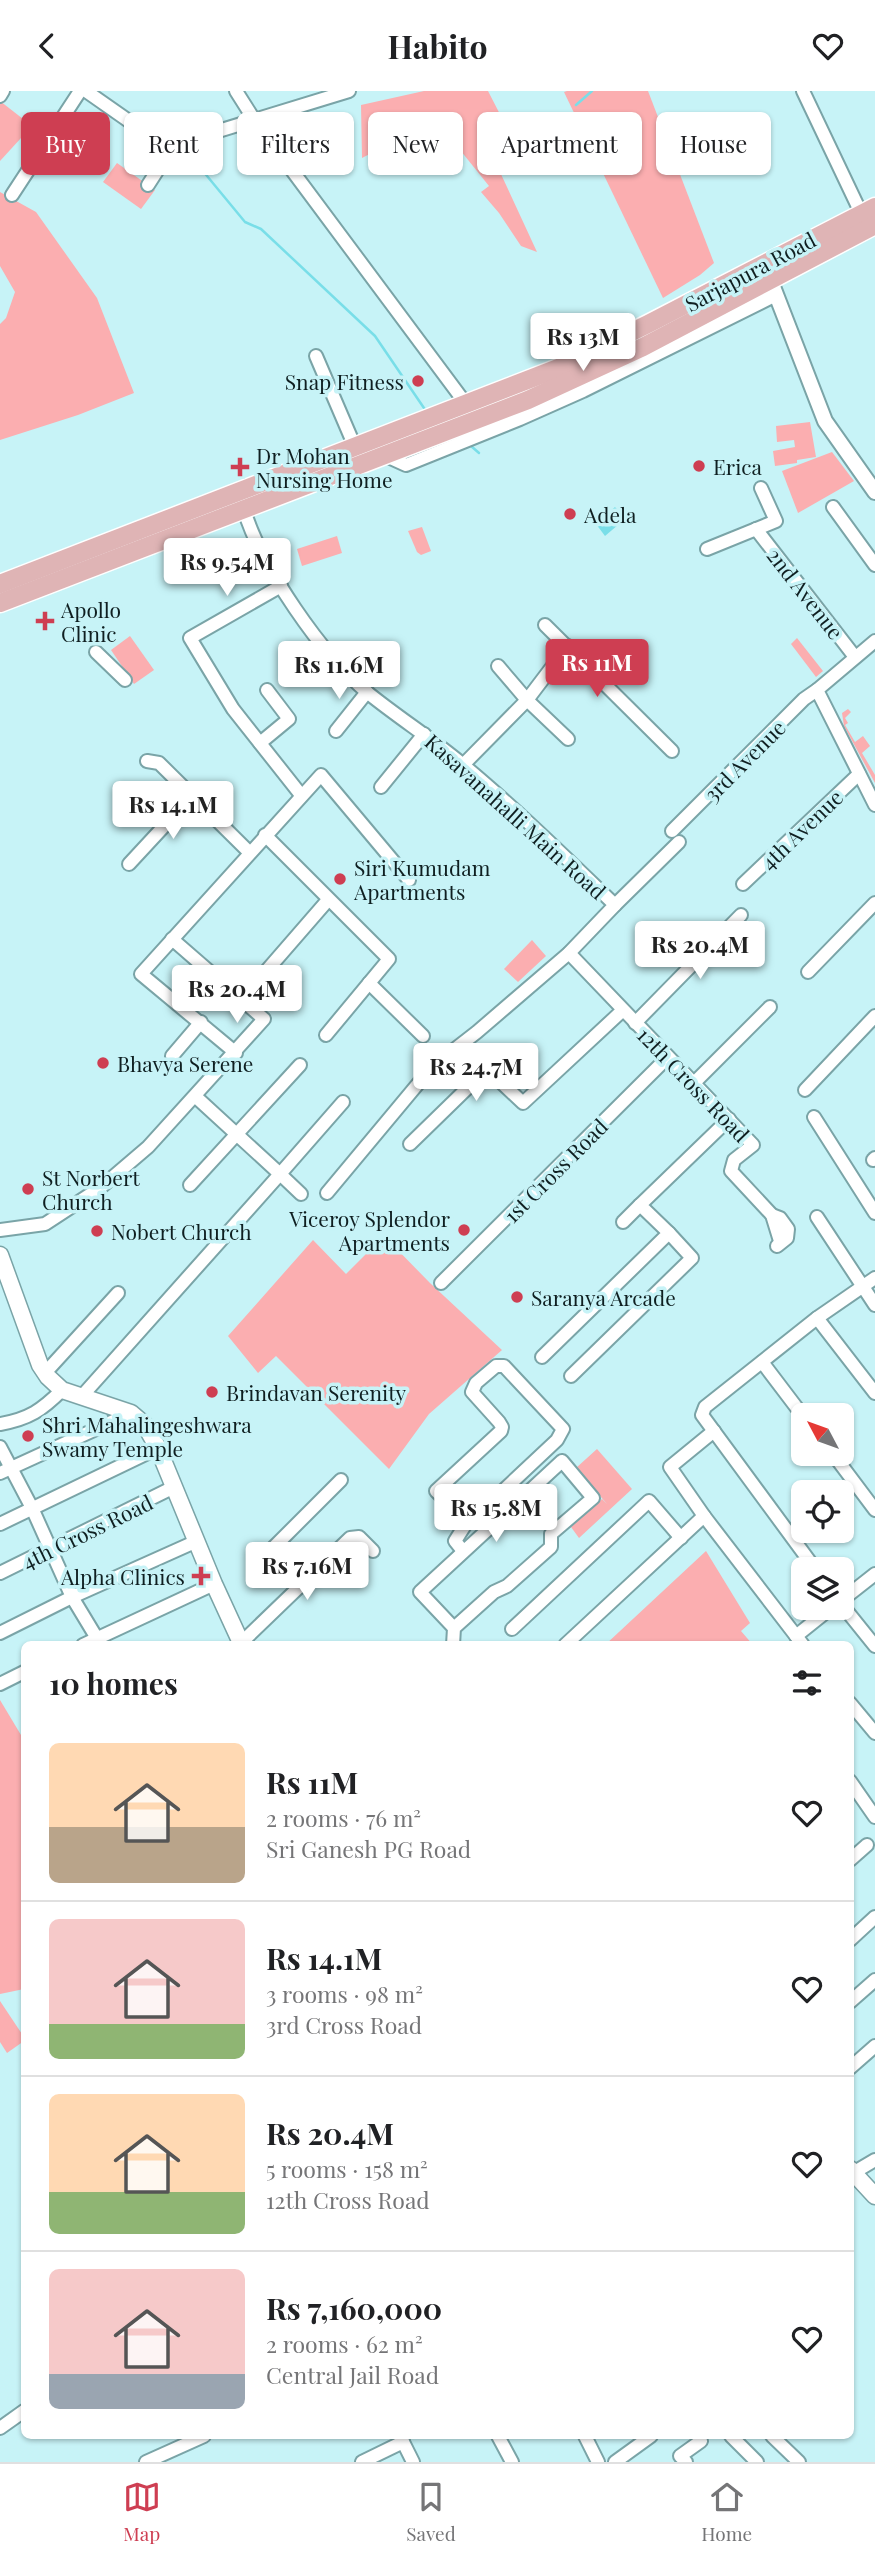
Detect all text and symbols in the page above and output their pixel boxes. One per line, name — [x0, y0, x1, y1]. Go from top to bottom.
text: Habito — [387, 24, 488, 67]
icon: back — [28, 27, 66, 65]
icon: heart — [809, 27, 847, 65]
chip: Buy — [21, 112, 110, 175]
chip: Rent — [124, 112, 223, 175]
chip: Filters — [237, 112, 354, 175]
chip: New — [368, 112, 463, 175]
chip: Apartment — [477, 112, 642, 175]
chip: House — [656, 112, 771, 175]
street label: Sarjapura Road — [680, 225, 820, 317]
pin: Rs 13M — [526, 313, 640, 373]
text: Rs 13M — [546, 320, 620, 351]
place label: Snap Fitness — [285, 367, 404, 395]
marker: Snap Fitness — [410, 373, 426, 389]
place label: Dr Mohan Nursing Home — [256, 441, 393, 493]
place label: Erica — [713, 452, 762, 480]
marker: Dr Mohan Nursing Home — [230, 457, 250, 477]
marker: Erica — [691, 458, 707, 474]
place label: Adela — [583, 500, 637, 528]
marker: Adela — [562, 506, 578, 522]
pin: Rs 9.54M — [155, 539, 299, 598]
street label: 2nd Avenue — [762, 542, 850, 644]
text: Rs 9.54M — [180, 545, 274, 576]
place label: Apollo Clinic — [60, 595, 121, 647]
marker: Apollo Clinic — [35, 611, 55, 631]
pin: Rs 11M — [540, 639, 654, 699]
pin: Rs 11.6M — [267, 641, 411, 701]
text: Rs 11M — [562, 646, 632, 677]
text: Rs 11.6M — [294, 648, 384, 679]
street label: 3rd Avenue — [697, 713, 791, 807]
street label: Kasavanahalli Main Road — [420, 727, 612, 905]
pin: Rs 14.1M — [101, 781, 245, 841]
street label: 4th Avenue — [754, 783, 848, 875]
text: Rs 14.1M — [128, 788, 218, 819]
place label: Siri Kumudam Apartments — [353, 853, 491, 905]
marker: Siri Kumudam Apartments — [332, 871, 348, 887]
pin: Rs 20.4M — [628, 921, 772, 981]
text: Rs 20.4M — [651, 928, 749, 959]
pin: Rs 20.4M — [165, 965, 309, 1025]
text: Rs 20.4M — [188, 972, 286, 1003]
street label: 12th Cross Road — [632, 1021, 756, 1147]
pin: Rs 24.7M — [404, 1044, 548, 1103]
place label: Bhavya Serene — [117, 1049, 253, 1077]
text: Rs 24.7M — [429, 1050, 523, 1081]
marker: Bhavya Serene — [95, 1055, 111, 1071]
street label: 1st Cross Road — [497, 1112, 613, 1228]
place label: St Norbert Church — [42, 1163, 140, 1215]
marker: St Norbert Church — [20, 1181, 36, 1197]
place label: Viceroy Splendor Apartments — [288, 1204, 451, 1256]
place label: Nobert Church — [111, 1217, 252, 1245]
marker: Viceroy Splendor Apartments — [456, 1222, 472, 1238]
marker: Nobert Church — [89, 1223, 105, 1239]
place label: Saranya Arcade — [531, 1283, 676, 1311]
marker: Saranya Arcade — [509, 1289, 525, 1305]
place label: Brindavan Serenity — [226, 1378, 407, 1406]
marker: Brindavan Serenity — [204, 1384, 220, 1400]
north arrow — [791, 1403, 854, 1467]
map controls — [791, 1403, 854, 1620]
place label: Shri Mahalingeshwara Swamy Temple — [42, 1410, 252, 1462]
marker: Shri Mahalingeshwara Swamy Temple — [20, 1428, 36, 1444]
button: locate — [791, 1480, 854, 1543]
pin: Rs 15.8M — [424, 1485, 568, 1544]
street label: 4th Cross Road — [17, 1487, 157, 1575]
text: Rs 15.8M — [450, 1491, 542, 1522]
pin: Rs 7.16M — [235, 1543, 379, 1602]
text: Rs 7.16M — [262, 1549, 352, 1580]
button: layers — [791, 1557, 854, 1620]
place label: Alpha Clinics — [60, 1562, 185, 1590]
marker: Alpha Clinics — [191, 1566, 211, 1586]
text: 10 homes — [49, 1663, 178, 1703]
icon: filters — [788, 1664, 826, 1702]
text: Rs 11M — [266, 1762, 358, 1802]
icon: home — [105, 1771, 189, 1855]
icon: heart — [788, 1794, 826, 1832]
text: 2 rooms · 76 m² — [266, 1802, 421, 1833]
text: Sri Ganesh PG Road — [266, 1833, 471, 1864]
text: Rs 14.1M — [266, 1938, 382, 1978]
icon: home — [105, 1947, 189, 2031]
icon: heart — [788, 1970, 826, 2008]
text: 3 rooms · 98 m² — [266, 1978, 423, 2009]
text: 3rd Cross Road — [266, 2009, 422, 2040]
text: Rs 20.4M — [266, 2113, 394, 2153]
icon: home — [105, 2122, 189, 2206]
icon: heart — [788, 2145, 826, 2183]
text: 5 rooms · 158 m² — [266, 2153, 428, 2184]
text: 12th Cross Road — [266, 2184, 430, 2215]
text: Rs 7,160,000 — [266, 2288, 442, 2328]
icon: home — [105, 2297, 189, 2381]
icon: heart — [788, 2320, 826, 2358]
text: 2 rooms · 62 m² — [266, 2328, 423, 2359]
text: Central Jail Road — [266, 2359, 439, 2390]
tab: Map — [123, 2478, 161, 2546]
tab: Saved — [406, 2478, 456, 2546]
tab: Home — [701, 2478, 752, 2546]

